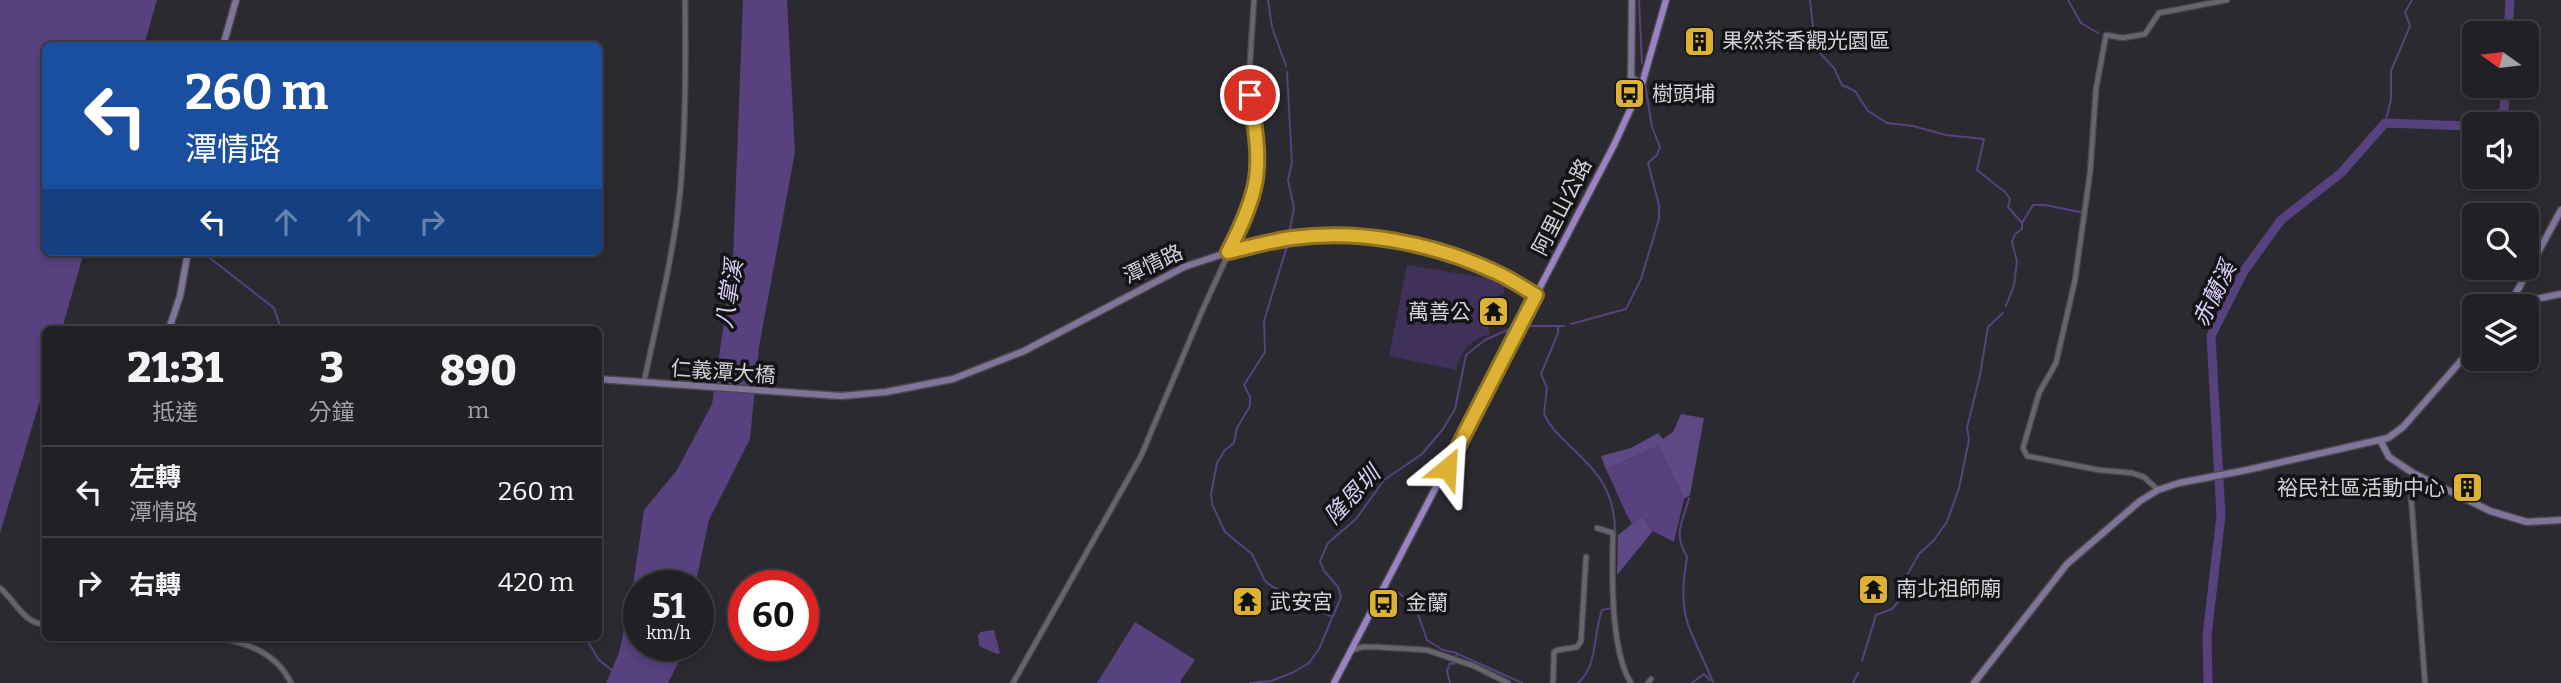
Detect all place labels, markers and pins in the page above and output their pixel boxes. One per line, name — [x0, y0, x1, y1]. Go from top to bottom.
building icon: 果然茶香觀光園區 — [1682, 24, 1716, 58]
place label: 果然茶香觀光園區 — [1722, 28, 1890, 54]
pin — [1220, 65, 1280, 125]
bus stop icon: 樹頭埔 — [1612, 77, 1646, 111]
place label: 樹頭埔 — [1652, 81, 1715, 107]
temple icon: 萬善公 — [1477, 295, 1511, 329]
place label: 萬善公 — [1408, 299, 1471, 325]
building icon: 裕民社區活動中心 — [2451, 471, 2485, 505]
place label: 裕民社區活動中心 — [2277, 475, 2445, 501]
temple icon: 南北祖師廟 — [1856, 572, 1890, 606]
place label: 南北祖師廟 — [1896, 576, 2001, 602]
temple icon: 武安宮 — [1230, 585, 1264, 619]
bus stop icon: 金蘭 — [1366, 586, 1400, 620]
place label: 武安宮 — [1270, 589, 1333, 615]
place label: 金蘭 — [1406, 590, 1448, 616]

